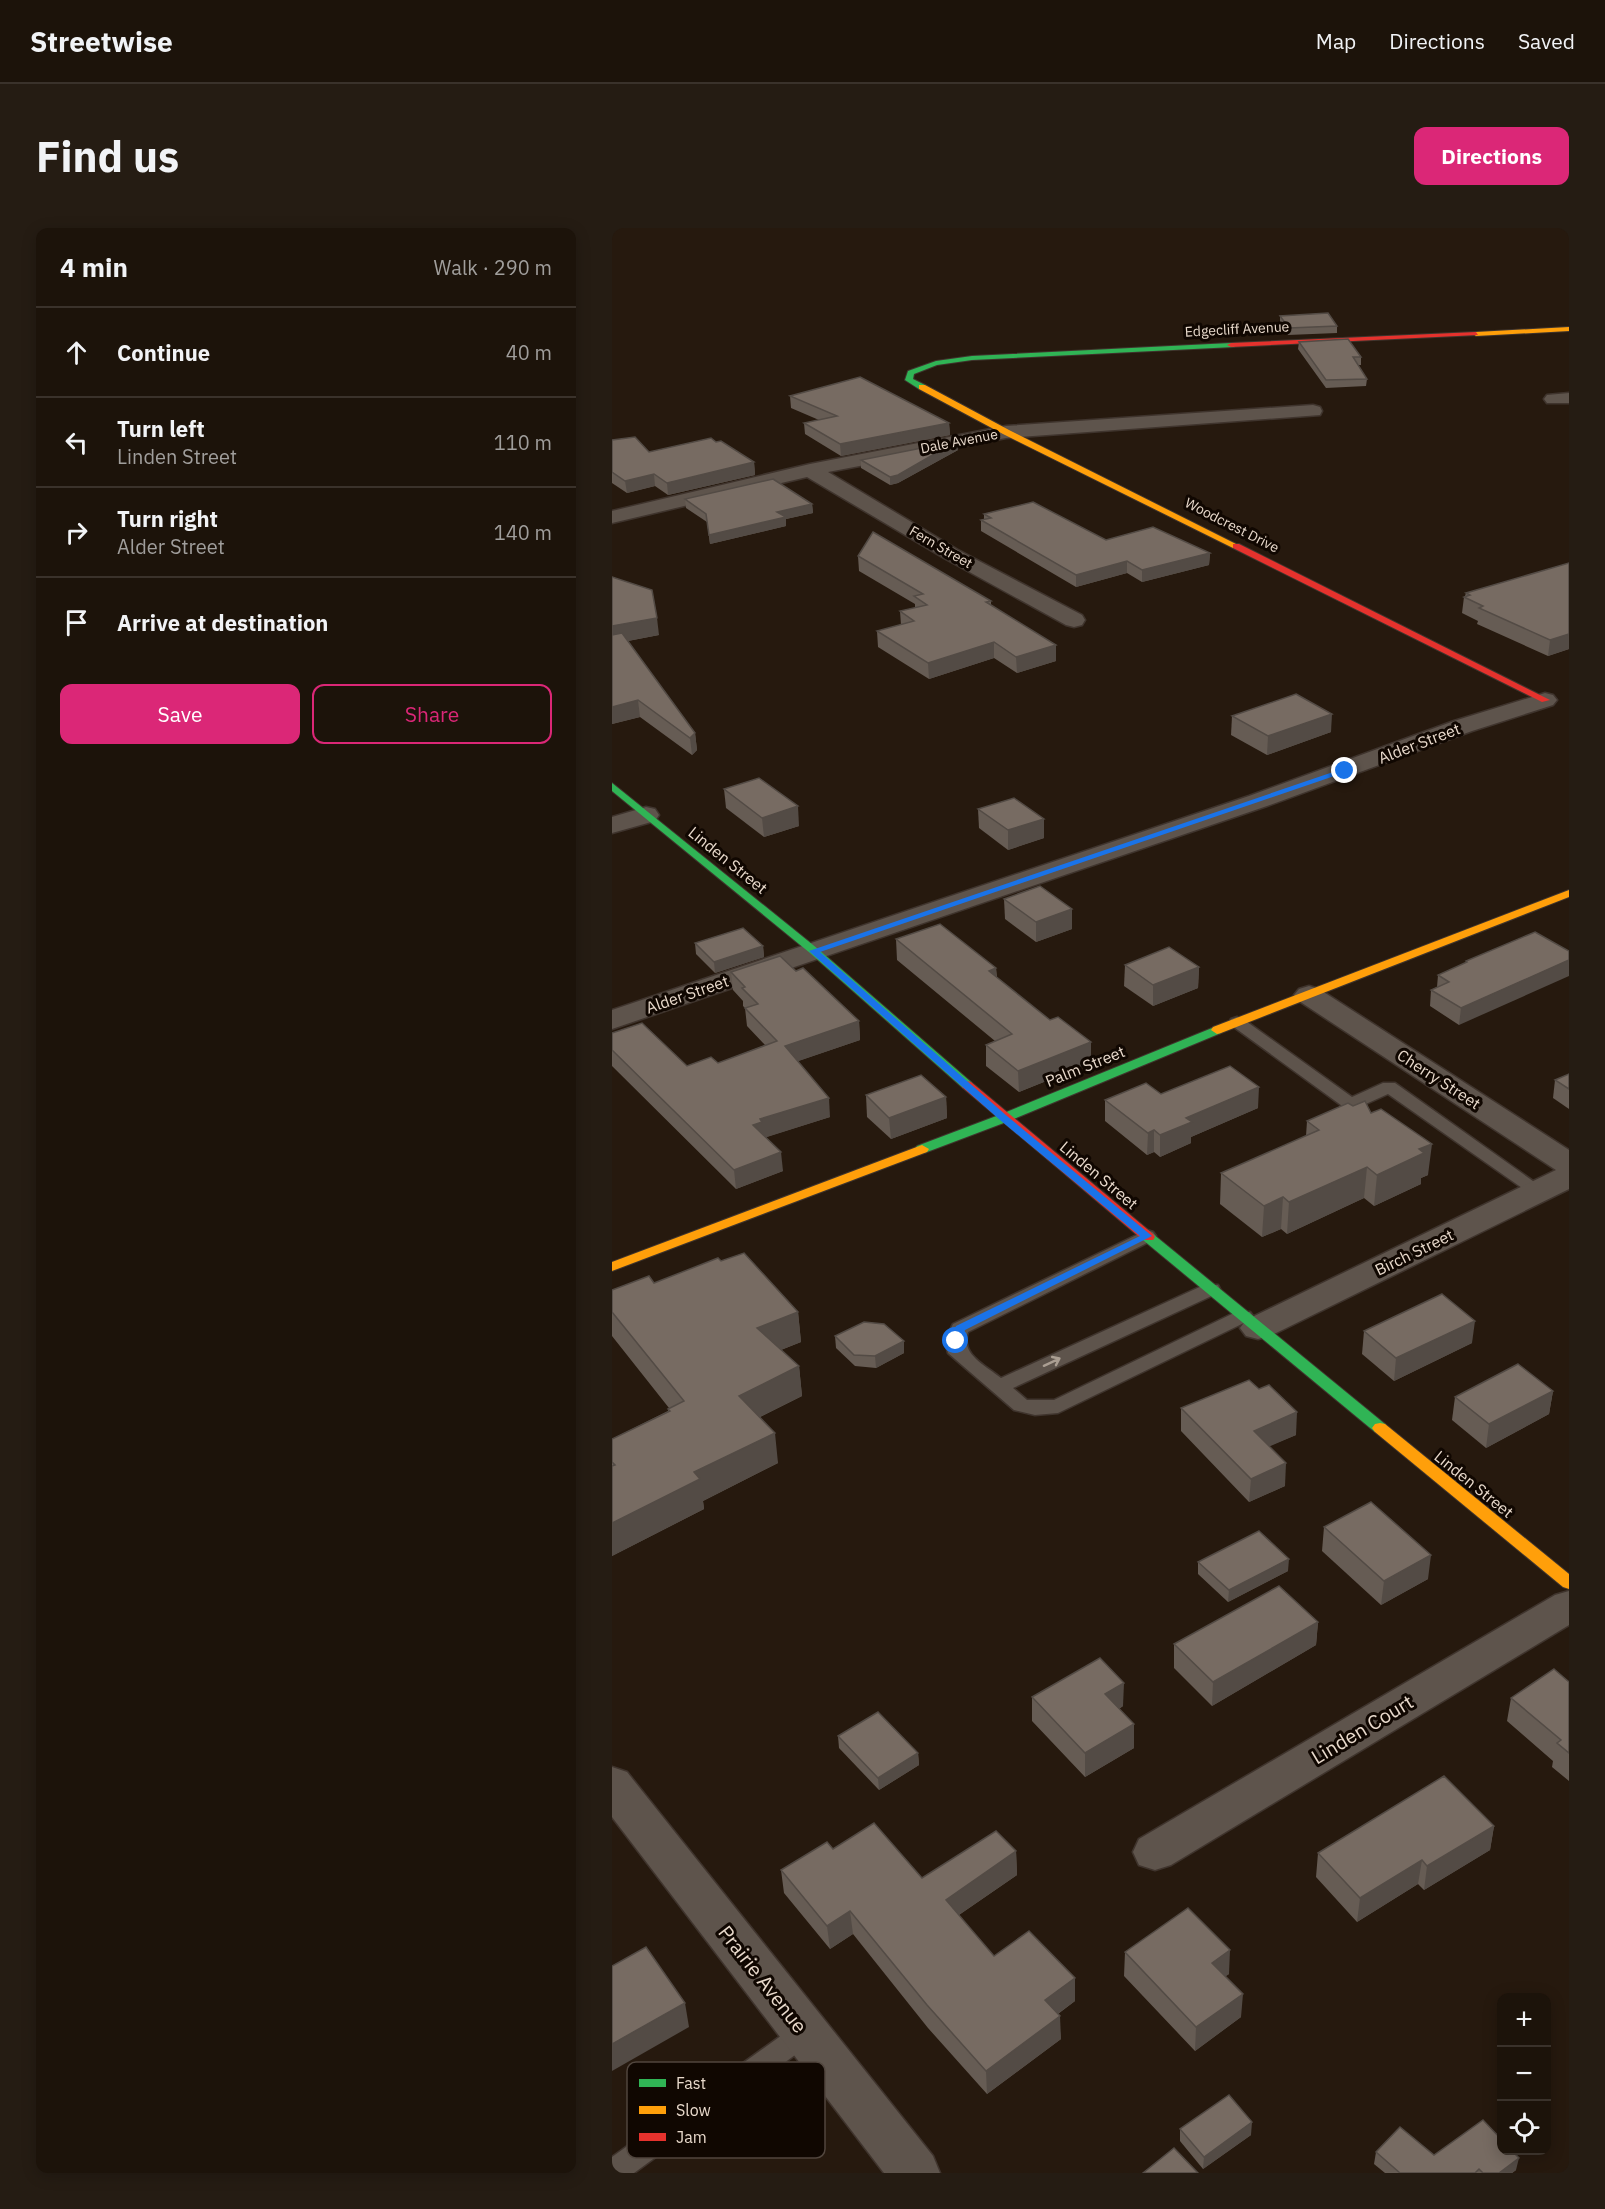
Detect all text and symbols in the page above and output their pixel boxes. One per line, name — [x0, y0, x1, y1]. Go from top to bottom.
text: Streetwise — [30, 23, 173, 60]
text: Map — [1316, 27, 1356, 55]
text: Directions — [1389, 27, 1485, 55]
text: Saved — [1518, 27, 1575, 55]
button: Directions — [1414, 127, 1569, 185]
text: Find us — [36, 129, 179, 184]
text: 4 min — [60, 250, 128, 284]
text: Walk · 290 m — [434, 254, 552, 281]
street label: Edgecliff Avenue — [1184, 317, 1290, 341]
icon: ahead — [60, 336, 93, 369]
text: Continue — [117, 338, 210, 367]
text: 40 m — [506, 339, 552, 366]
text: Turn left — [117, 414, 205, 443]
street label: Dale Avenue — [919, 425, 1000, 457]
icon: left — [60, 426, 93, 459]
text: 110 m — [494, 429, 552, 456]
text: Linden Street — [117, 443, 237, 470]
street label: Woodcrest Drive — [1182, 494, 1282, 557]
text: Turn right — [117, 504, 218, 533]
icon: right — [60, 516, 93, 549]
text: 140 m — [494, 519, 552, 546]
street label: Fern Street — [906, 522, 976, 572]
text: Alder Street — [117, 533, 225, 560]
icon: arrive — [60, 606, 93, 639]
text: Arrive at destination — [117, 608, 328, 637]
button: Save — [60, 684, 300, 744]
button: Share — [312, 684, 552, 744]
street label: Alder Street — [1375, 718, 1463, 768]
route end — [1331, 757, 1357, 783]
street label: Linden Street — [684, 822, 772, 898]
street label: Alder Street — [643, 971, 731, 1017]
street label: Palm Street — [1042, 1041, 1128, 1091]
street label: Cherry Street — [1394, 1045, 1484, 1113]
street label: Linden Street — [1056, 1137, 1142, 1213]
street label: Birch Street — [1371, 1224, 1457, 1280]
route start — [942, 1327, 968, 1353]
one-way arrow — [1042, 1356, 1060, 1368]
street label: Linden Street — [1430, 1446, 1518, 1522]
street label: Linden Court — [1306, 1688, 1418, 1770]
street label: Prairie Avenue — [712, 1920, 814, 2038]
map controls — [1497, 1993, 1551, 2155]
button: + — [1497, 1993, 1551, 2047]
button: − — [1497, 2047, 1551, 2101]
legend — [627, 2062, 825, 2158]
text: Fast — [676, 2073, 706, 2093]
text: Slow — [676, 2100, 711, 2120]
button: locate — [1497, 2101, 1551, 2155]
text: Jam — [676, 2127, 707, 2147]

